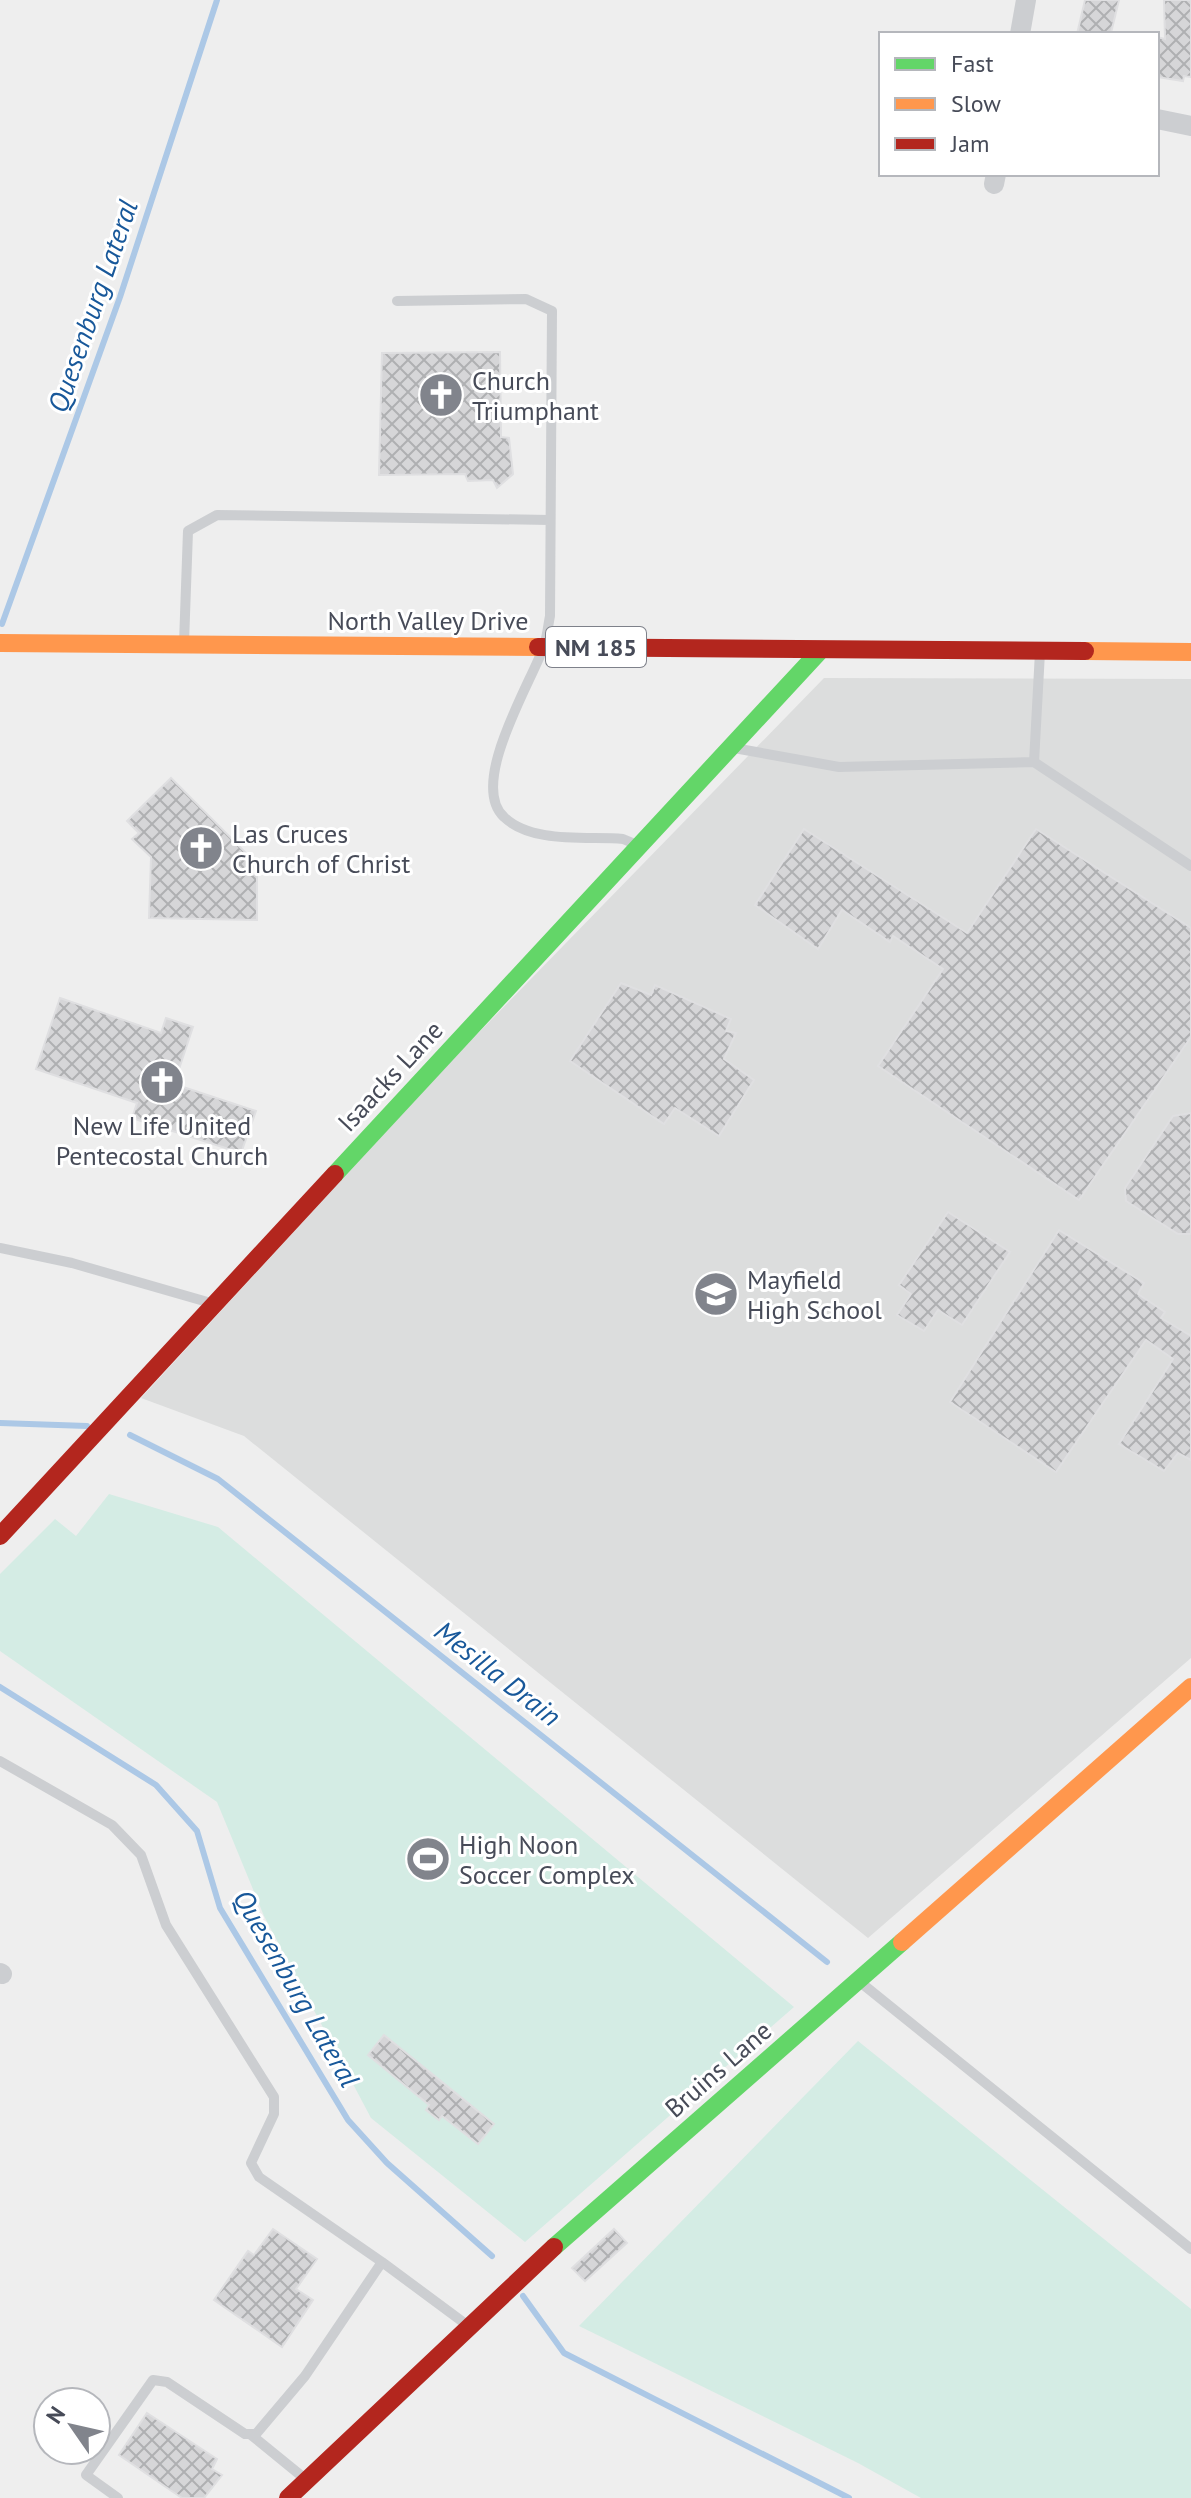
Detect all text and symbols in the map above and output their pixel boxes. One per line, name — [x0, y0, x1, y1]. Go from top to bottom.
legend — [879, 32, 1159, 176]
text: Fast — [951, 48, 994, 79]
text: Slow — [951, 88, 1001, 119]
text: Jam — [950, 128, 989, 159]
water label: Quesenburg Lateral — [38, 194, 146, 417]
place label: Church Triumphant — [472, 364, 599, 427]
church icon: Church Triumphant — [417, 371, 465, 419]
street label: North Valley Drive — [328, 604, 528, 637]
road number: NM 185 — [546, 627, 646, 667]
place label: Las Cruces Church of Christ — [232, 817, 410, 880]
church icon: Las Cruces Church of Christ — [177, 824, 225, 872]
street label: Isaacks Lane — [330, 1014, 450, 1138]
church icon: New Life United Pentecostal Church — [138, 1058, 186, 1106]
place label: New Life United Pentecostal Church — [56, 1109, 268, 1172]
place label: Mayfield High School — [747, 1263, 882, 1326]
school or university icon: Mayfield High School — [692, 1270, 740, 1318]
water label: Mesilla Drain — [427, 1612, 569, 1734]
place label: High Noon Soccer Complex — [459, 1828, 635, 1891]
sports icon: High Noon Soccer Complex — [404, 1835, 452, 1883]
water label: Quesenburg Lateral — [225, 1882, 369, 2094]
street label: Bruins Lane — [658, 2014, 778, 2124]
north arrow — [32, 2386, 112, 2466]
text: N — [40, 2401, 71, 2429]

